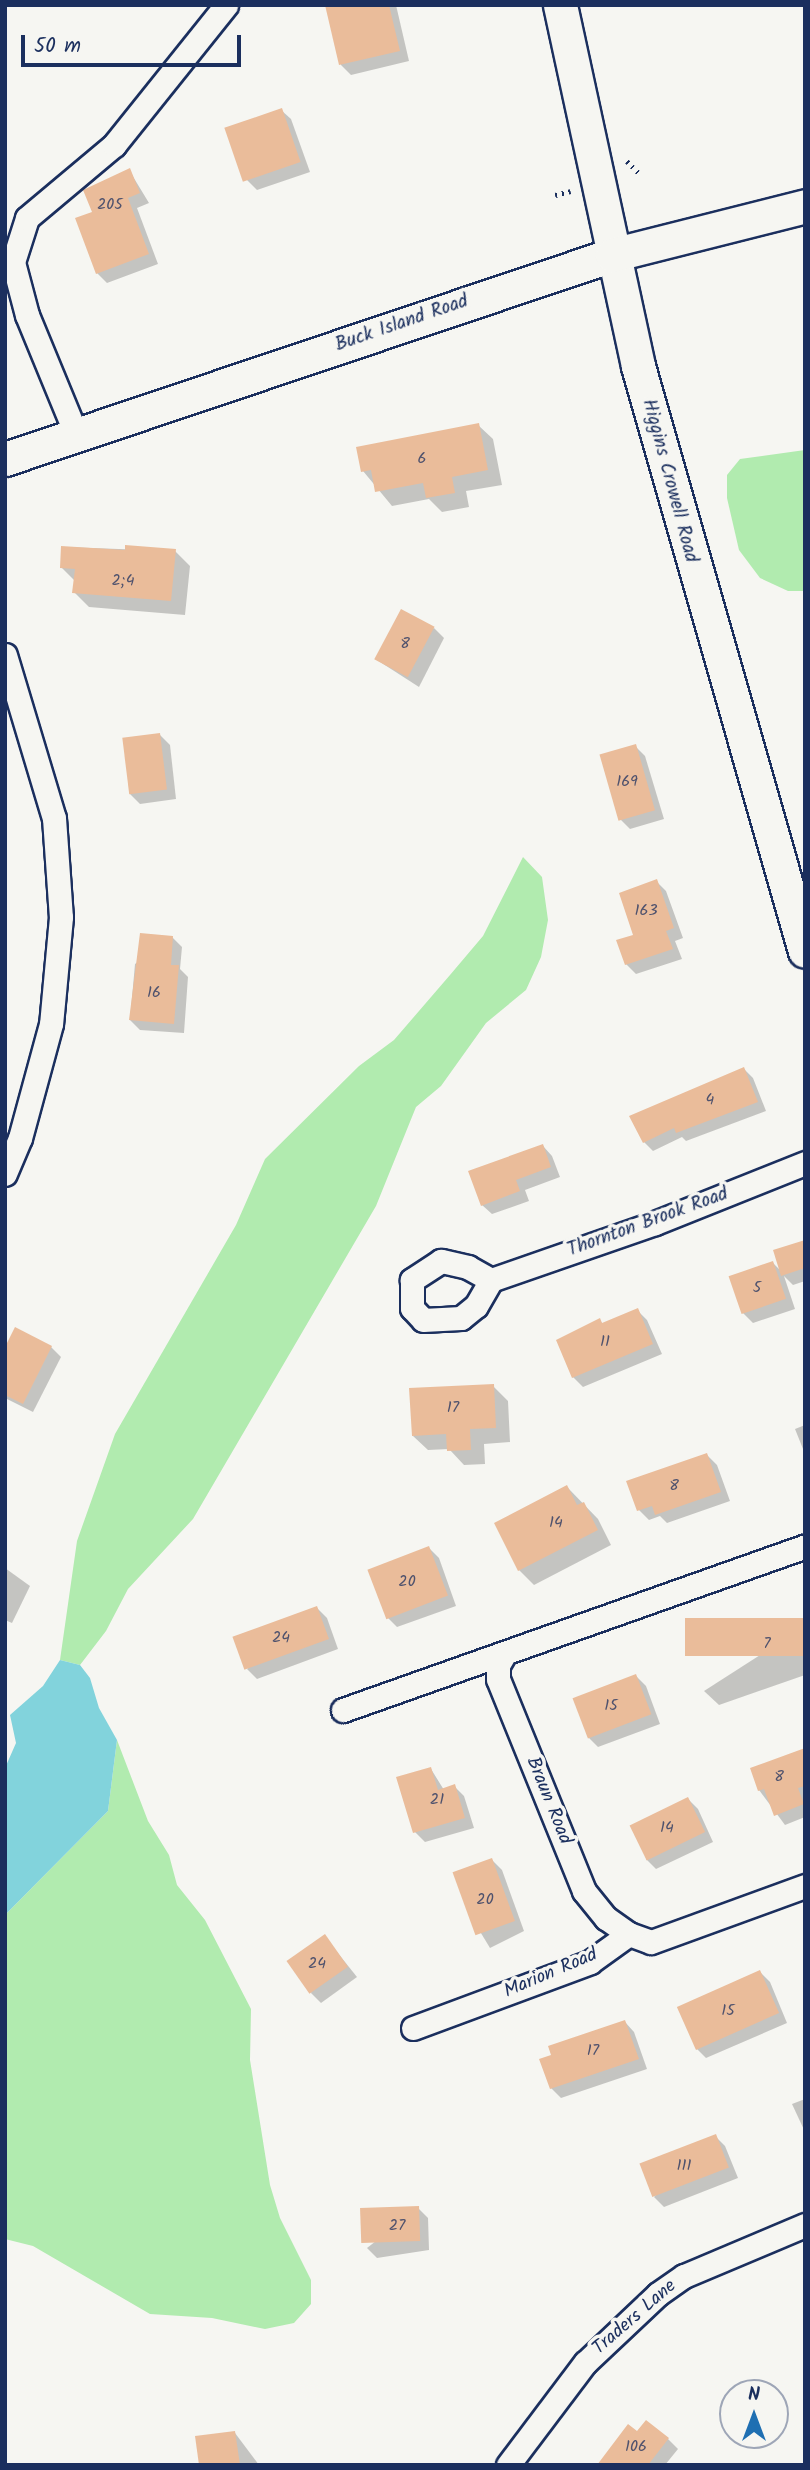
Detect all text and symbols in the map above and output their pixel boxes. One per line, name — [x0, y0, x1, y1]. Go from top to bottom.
scale bar — [24, 21, 245, 65]
text: 50 m — [34, 30, 81, 63]
house number: 205 — [97, 195, 123, 215]
street label: Buck Island Road — [333, 291, 471, 357]
street label: Higgins Crowell Road — [636, 397, 702, 565]
house number: 6 — [418, 449, 426, 469]
house number: 2;4 — [111, 571, 135, 591]
house number: 8 — [400, 634, 410, 654]
house number: 169 — [616, 772, 638, 792]
house number: 163 — [634, 901, 658, 921]
house number: 16 — [147, 983, 161, 1003]
house number: 4 — [706, 1090, 714, 1110]
street label: Thornton Brook Road — [565, 1183, 731, 1263]
house number: 5 — [753, 1278, 761, 1298]
house number: 11 — [600, 1332, 610, 1352]
house number: 17 — [447, 1398, 459, 1418]
house number: 8 — [669, 1476, 679, 1496]
house number: 14 — [549, 1513, 563, 1533]
house number: 20 — [398, 1572, 416, 1592]
house number: 24 — [272, 1628, 290, 1648]
house number: 7 — [763, 1634, 771, 1654]
house number: 15 — [604, 1696, 618, 1716]
street label: Braun Road — [520, 1754, 576, 1848]
house number: 8 — [774, 1767, 784, 1787]
house number: 21 — [430, 1790, 444, 1810]
house number: 14 — [660, 1818, 674, 1838]
house number: 20 — [476, 1890, 494, 1910]
street label: Marion Road — [501, 1944, 601, 2004]
house number: 24 — [308, 1954, 326, 1974]
house number: 15 — [721, 2001, 735, 2021]
house number: 17 — [587, 2041, 599, 2061]
house number: 111 — [676, 2156, 692, 2176]
house number: 27 — [389, 2216, 405, 2236]
street label: Traders Lane — [589, 2275, 681, 2361]
north arrow — [719, 2379, 789, 2449]
text: N — [748, 2380, 760, 2410]
house number: 106 — [625, 2437, 647, 2457]

